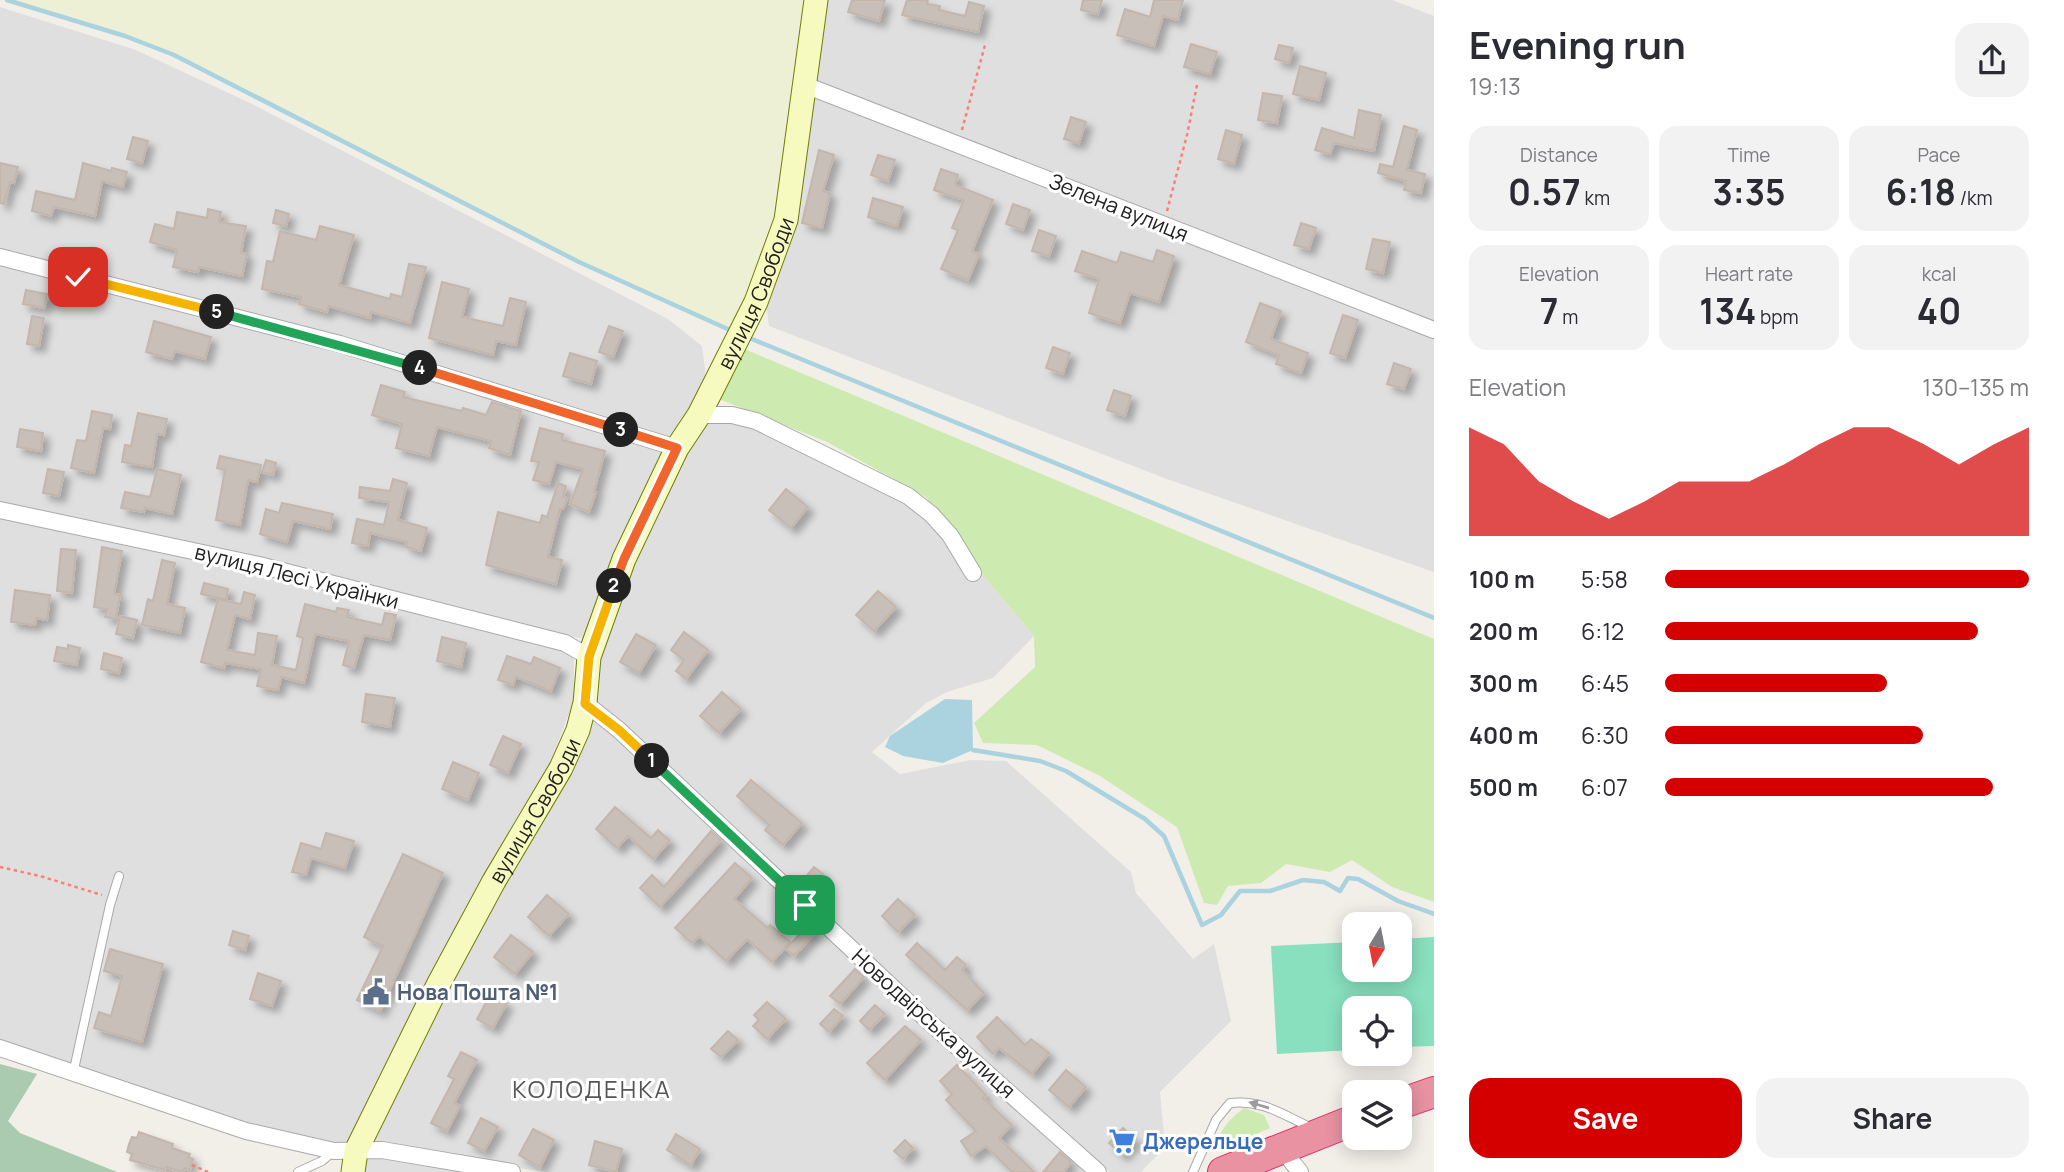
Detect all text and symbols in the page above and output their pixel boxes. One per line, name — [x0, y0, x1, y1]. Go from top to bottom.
text: Evening run — [1469, 18, 1686, 70]
button: share — [1955, 23, 2029, 97]
text: 19:13 — [1469, 70, 1521, 102]
text: Distance — [1520, 142, 1598, 168]
text: Time — [1728, 142, 1770, 168]
text: Pace — [1918, 142, 1960, 168]
street label: Зелена вулиця — [1045, 166, 1193, 248]
text: 0.57 — [1508, 168, 1581, 216]
text: 3:35 — [1712, 168, 1786, 216]
text: 6:18 — [1885, 168, 1956, 216]
text: km — [1581, 185, 1610, 211]
text: /km — [1956, 185, 1993, 211]
street label: вулиця Свободи — [711, 213, 800, 374]
pin — [48, 247, 108, 307]
icon: check — [59, 258, 97, 296]
text: Elevation — [1519, 261, 1599, 287]
text: Heart rate — [1705, 261, 1793, 287]
text: kcal — [1922, 261, 1956, 287]
text: 7 — [1540, 287, 1558, 335]
text: 134 — [1699, 287, 1756, 335]
text: 40 — [1917, 287, 1961, 335]
pin: 5 — [200, 294, 234, 330]
text: 5 — [211, 298, 222, 324]
text: m — [1558, 304, 1578, 330]
text: bpm — [1756, 304, 1799, 330]
pin: 4 — [402, 350, 438, 386]
text: 4 — [414, 354, 425, 380]
text: Elevation — [1469, 371, 1566, 403]
text: 130–135 m — [1922, 371, 2029, 403]
pin: 3 — [604, 412, 638, 448]
text: 3 — [615, 416, 626, 442]
street label: вулиця Лесі Українки — [192, 537, 402, 615]
text: 100 m — [1469, 563, 1535, 595]
text: 5:58 — [1581, 563, 1628, 595]
pin: 2 — [596, 568, 632, 604]
text: 2 — [608, 572, 619, 598]
text: 200 m — [1469, 615, 1538, 647]
text: 6:12 — [1581, 615, 1624, 647]
text: 300 m — [1469, 667, 1538, 699]
text: 6:45 — [1581, 667, 1629, 699]
text: 400 m — [1469, 719, 1539, 751]
text: 6:30 — [1581, 719, 1629, 751]
street label: вулиця Свободи — [482, 734, 587, 888]
pin: 1 — [634, 744, 670, 778]
text: 1 — [647, 747, 656, 773]
text: 500 m — [1469, 771, 1538, 803]
text: 6:07 — [1581, 771, 1628, 803]
pin — [775, 875, 835, 935]
icon: arrive — [786, 886, 824, 924]
north arrow — [1342, 912, 1412, 982]
map controls — [1342, 912, 1412, 1150]
street label: Новодвірська вулиця — [846, 942, 1022, 1104]
public building icon: Нова Пошта №1 — [361, 977, 391, 1007]
place label: Нова Пошта №1 — [397, 978, 558, 1006]
button: locate — [1342, 996, 1412, 1066]
district label: КОЛОДЕНКА — [512, 1072, 672, 1105]
button: Save — [1469, 1078, 1742, 1158]
button: Share — [1756, 1078, 2029, 1158]
button: layers — [1342, 1080, 1412, 1150]
one-way arrow — [1248, 1099, 1269, 1109]
supermarket icon: Джерельце — [1107, 1126, 1137, 1156]
place label: Джерельце — [1143, 1127, 1263, 1155]

